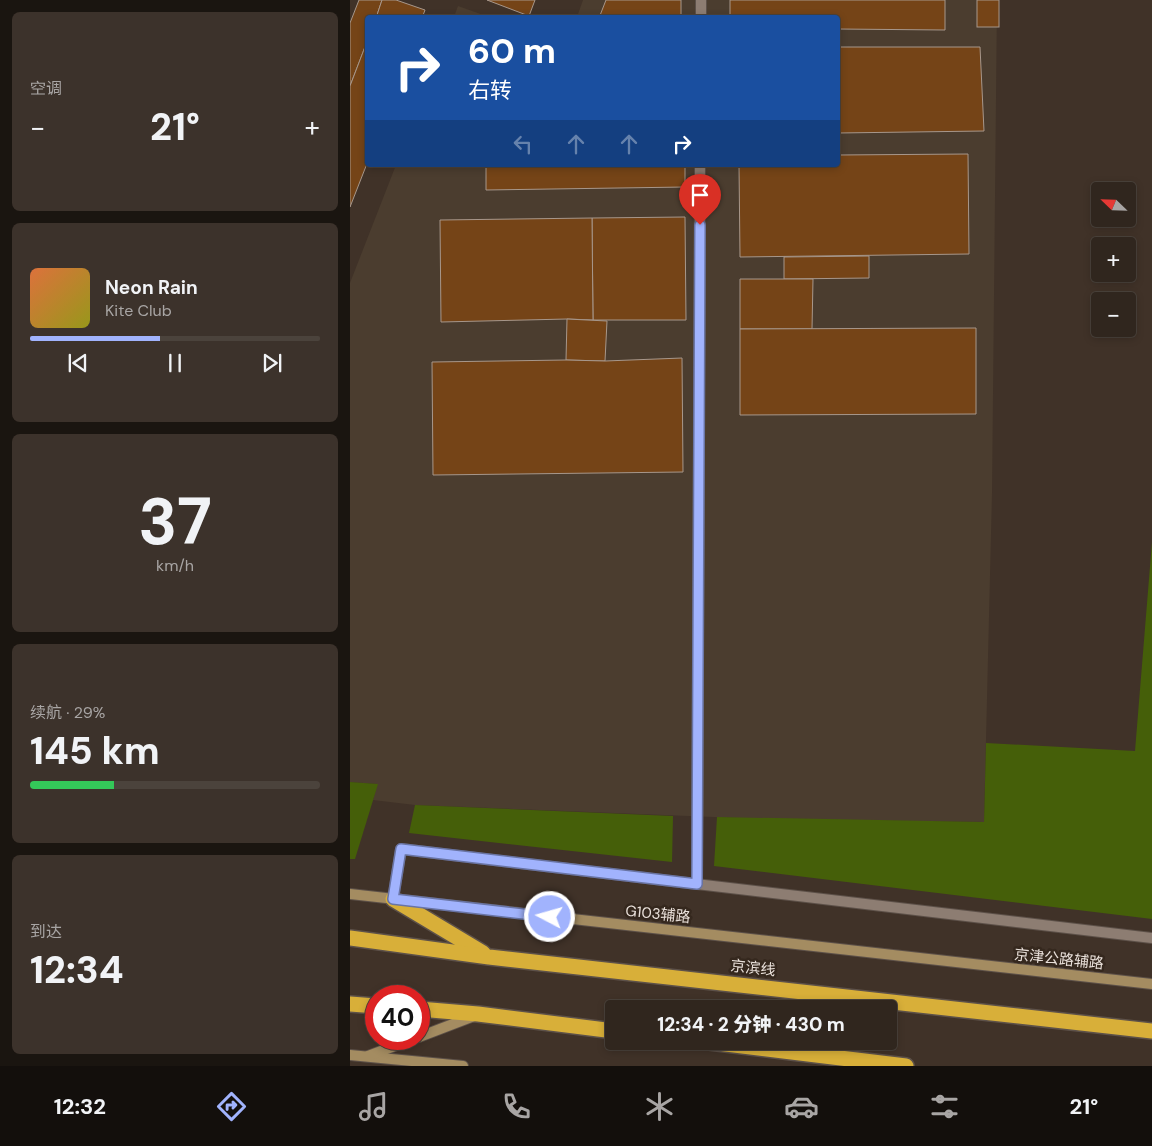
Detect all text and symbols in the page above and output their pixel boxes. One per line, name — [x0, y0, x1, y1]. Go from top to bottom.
text: 60 m — [468, 28, 556, 74]
icon: right — [385, 35, 450, 100]
text: 右转 — [468, 76, 512, 105]
text: 空调 — [30, 78, 62, 99]
text: 21° — [150, 102, 200, 152]
text: − — [30, 109, 45, 146]
text: + — [305, 109, 320, 146]
icon: left — [509, 130, 537, 158]
icon: ahead — [562, 130, 590, 158]
icon: ahead — [615, 130, 643, 158]
icon: right — [668, 130, 696, 158]
pin — [679, 174, 721, 225]
icon: arrive — [686, 181, 714, 209]
north arrow — [1091, 182, 1136, 228]
map controls — [1091, 182, 1136, 337]
button: + — [1091, 237, 1136, 282]
text: Neon Rain — [105, 275, 198, 300]
button: − — [1091, 292, 1136, 337]
text: Kite Club — [105, 300, 172, 321]
icon: previous — [64, 349, 92, 377]
icon: pause — [161, 349, 189, 377]
icon: next — [258, 349, 286, 377]
text: 37 — [138, 480, 212, 564]
text: km/h — [156, 555, 194, 576]
text: 续航 · 29% — [30, 702, 105, 723]
text: 145 km — [30, 726, 160, 776]
position arrow — [523, 890, 575, 942]
street label: G103辅路 — [625, 901, 691, 927]
text: 到达 — [30, 921, 62, 942]
street label: 京津公路辅路 — [1013, 944, 1105, 974]
text: 12:34 — [30, 945, 124, 995]
street label: 京滨线 — [730, 956, 776, 980]
speed limit sign: 40 — [365, 985, 430, 1050]
text: 12:34 · 2 分钟 · 430 m — [657, 1012, 845, 1037]
icon: directions — [214, 1089, 249, 1124]
icon: music — [356, 1089, 391, 1124]
icon: phone — [499, 1089, 534, 1124]
icon: climate — [642, 1089, 677, 1124]
icon: car — [784, 1089, 819, 1124]
icon: filters — [927, 1089, 962, 1124]
text: 12:32 — [54, 1092, 106, 1121]
text: 21° — [1069, 1092, 1098, 1121]

